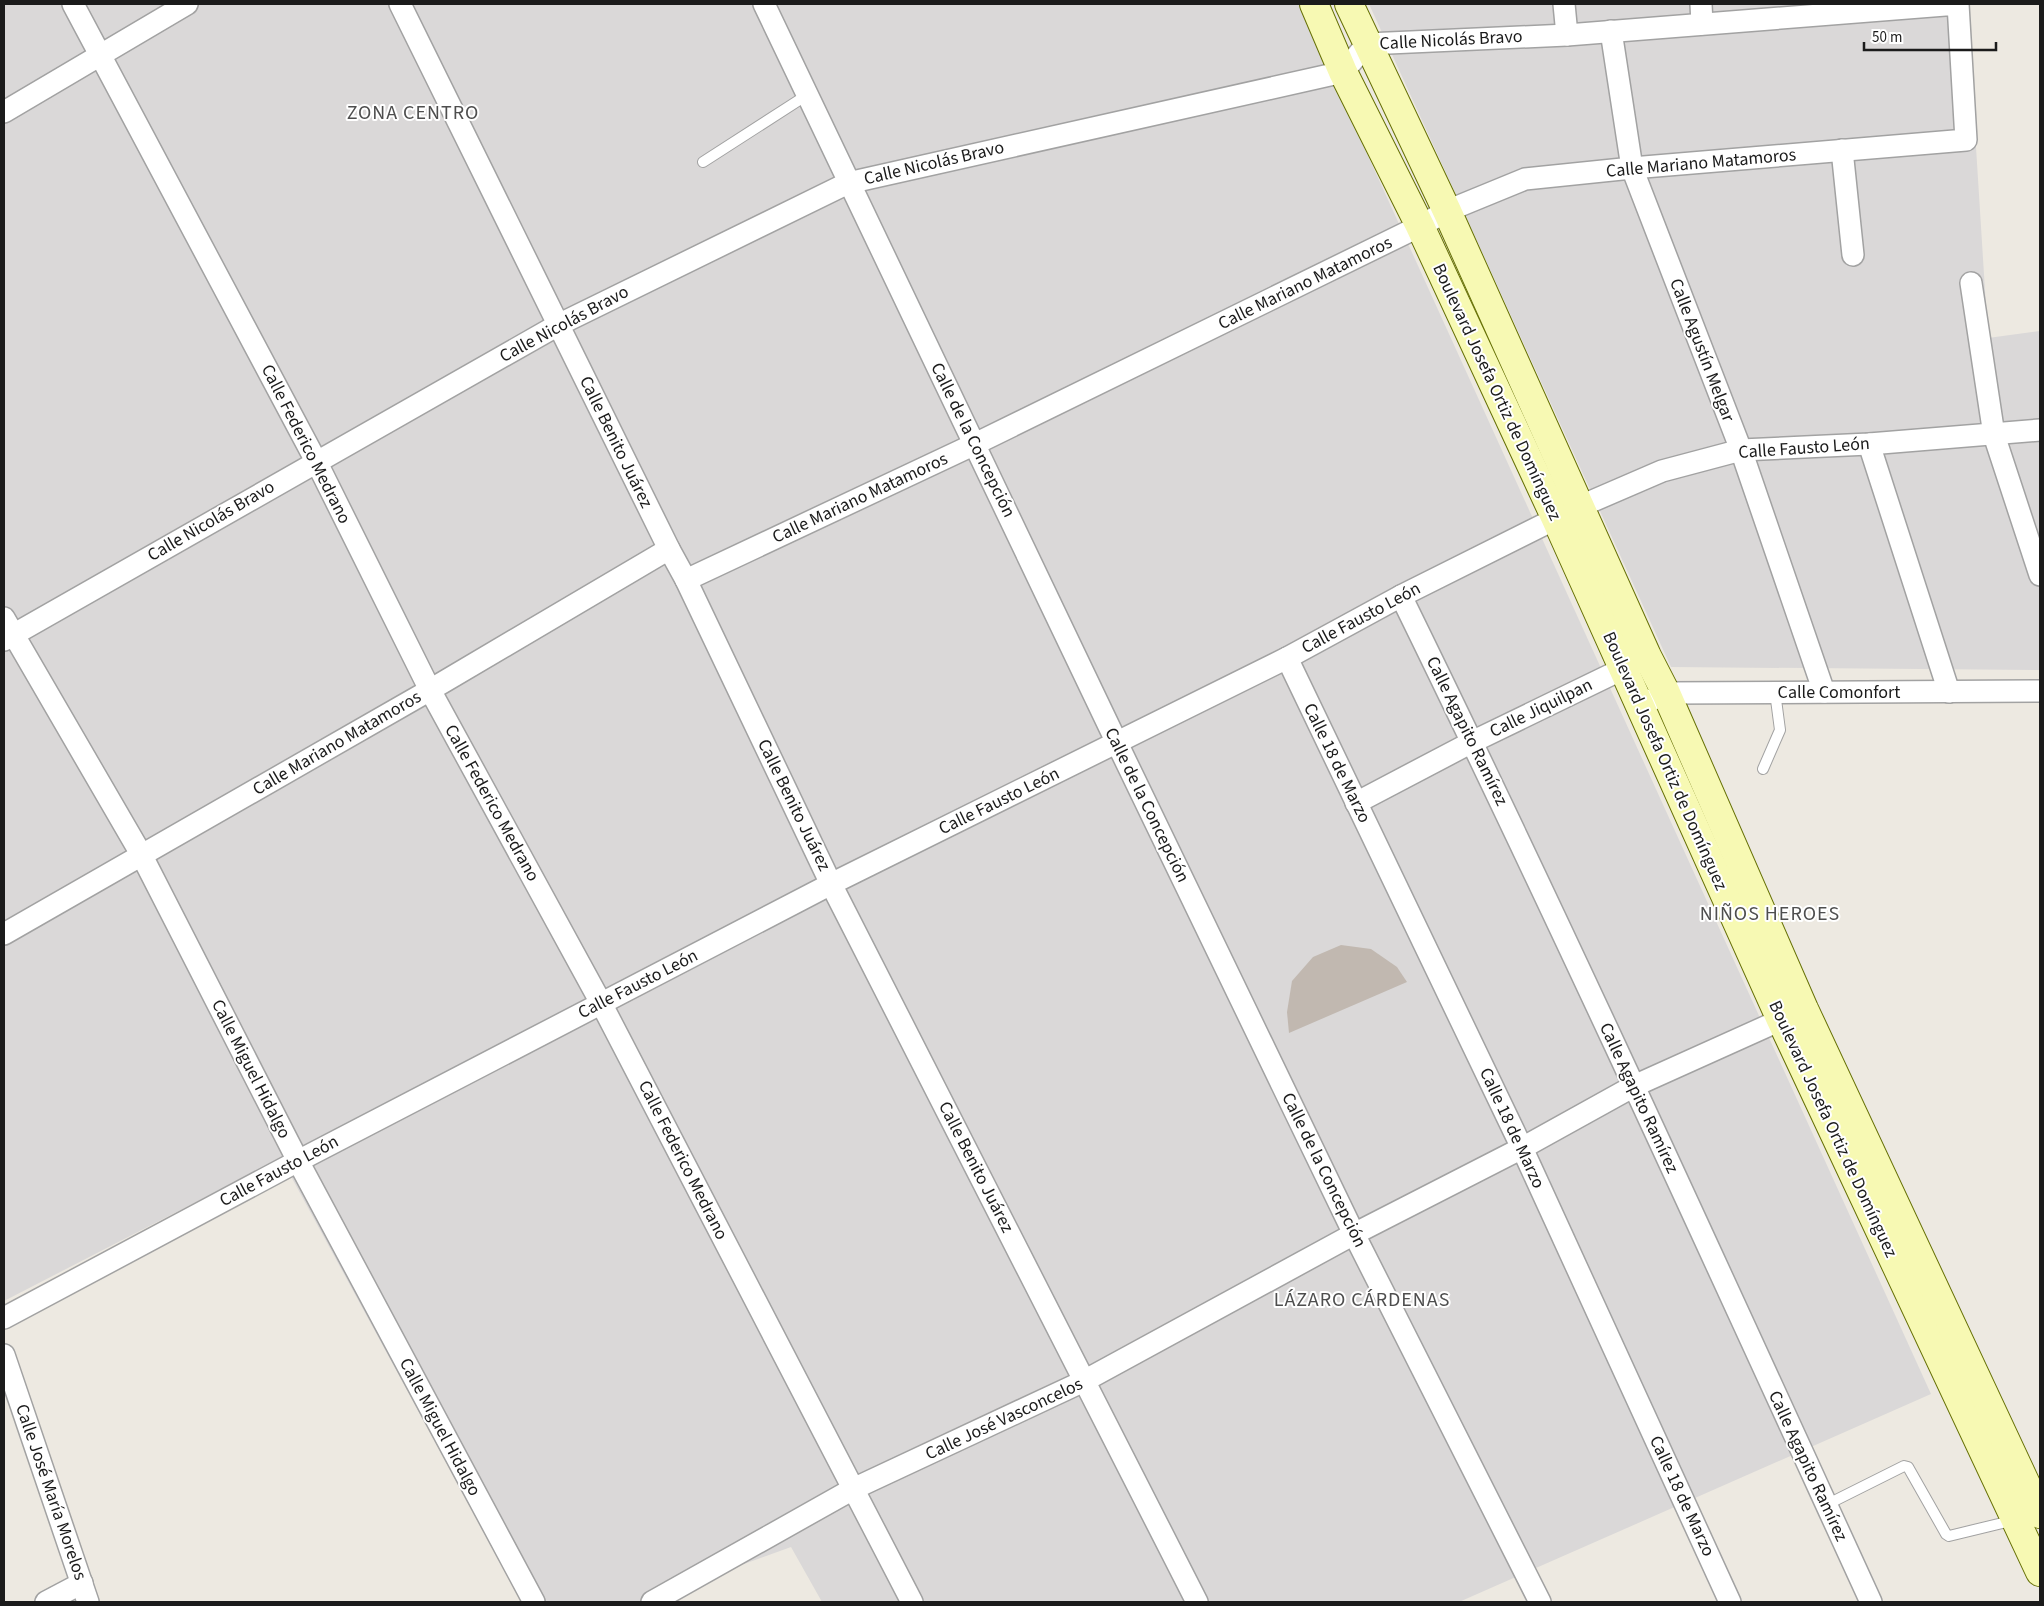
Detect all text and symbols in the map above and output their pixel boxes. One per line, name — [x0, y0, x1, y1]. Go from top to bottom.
scale bar — [1864, 20, 1996, 52]
street label: Calle Nicolás Bravo — [1379, 24, 1523, 56]
text: 50 m — [1872, 27, 1902, 48]
district label: ZONA CENTRO — [347, 99, 479, 127]
street label: Calle Nicolás Bravo — [861, 135, 1007, 191]
street label: Calle Mariano Matamoros — [1605, 142, 1797, 184]
street label: Calle Mariano Matamoros — [1214, 230, 1396, 336]
street label: Boulevard Josefa Ortiz de Domínguez — [1426, 259, 1568, 525]
street label: Calle Agustín Melgar — [1663, 275, 1741, 426]
street label: Calle Nicolás Bravo — [495, 279, 633, 369]
street label: Calle de la Concepción — [925, 358, 1021, 522]
street label: Calle Federico Medrano — [255, 360, 357, 528]
street label: Calle Benito Juárez — [573, 372, 659, 513]
street label: Calle Fausto León — [1737, 431, 1871, 465]
street label: Calle Mariano Matamoros — [768, 446, 952, 550]
street label: Calle Nicolás Bravo — [143, 474, 279, 568]
street label: Calle Fausto León — [1297, 576, 1425, 660]
street label: Boulevard Josefa Ortiz de Domínguez — [1596, 628, 1734, 895]
street label: Calle Agapito Ramírez — [1420, 652, 1514, 810]
street label: Calle Jiquilpan — [1485, 672, 1597, 744]
street label: Calle Comonfort — [1778, 680, 1900, 705]
street label: Calle Mariano Matamoros — [248, 684, 426, 802]
street label: Calle 18 de Marzo — [1297, 699, 1377, 827]
street label: Calle Federico Medrano — [438, 720, 546, 886]
street label: Calle de la Concepción — [1099, 723, 1195, 887]
street label: Calle Benito Juárez — [751, 735, 837, 876]
street label: Calle Fausto León — [934, 761, 1064, 841]
district label: NIÑOS HEROES — [1700, 900, 1840, 928]
street label: Calle Fausto León — [574, 943, 702, 1025]
street label: Calle Miguel Hidalgo — [205, 995, 297, 1143]
street label: Boulevard Josefa Ortiz de Domínguez — [1762, 996, 1904, 1262]
street label: Calle Agapito Ramírez — [1593, 1019, 1685, 1178]
street label: Calle 18 de Marzo — [1473, 1064, 1551, 1192]
street label: Calle Federico Medrano — [632, 1076, 734, 1244]
street label: Calle de la Concepción — [1276, 1088, 1372, 1252]
street label: Calle Benito Juárez — [932, 1097, 1020, 1237]
street label: Calle Fausto León — [215, 1129, 343, 1213]
district label: LÁZARO CÁRDENAS — [1274, 1286, 1450, 1314]
street label: Calle Miguel Hidalgo — [393, 1354, 487, 1500]
street label: Calle José Vasconcelos — [921, 1372, 1087, 1466]
street label: Calle Agapito Ramírez — [1762, 1387, 1854, 1546]
street label: Calle José María Morelos — [9, 1401, 93, 1583]
street label: Calle 18 de Marzo — [1643, 1432, 1721, 1560]

